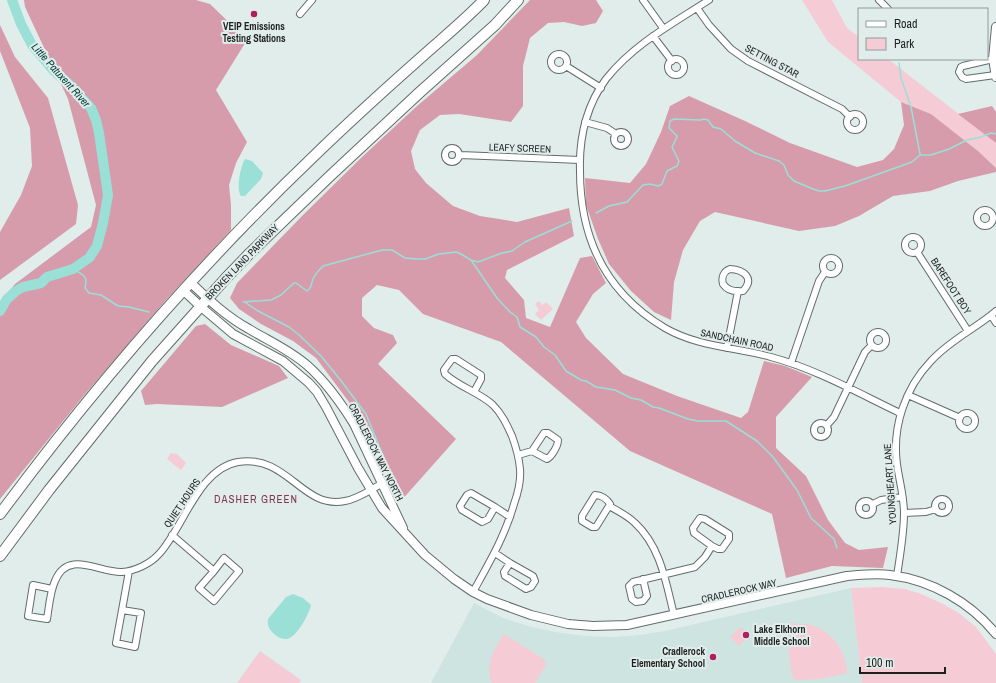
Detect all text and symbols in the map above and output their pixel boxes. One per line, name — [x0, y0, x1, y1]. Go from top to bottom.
legend — [858, 8, 988, 60]
marker: VEIP Emissions Testing Stations — [249, 9, 259, 19]
text: Road — [894, 16, 918, 32]
place label: VEIP Emissions Testing Stations — [222, 20, 286, 45]
text: Park — [894, 36, 914, 52]
water label: Little Patuxent River — [28, 40, 94, 111]
street label: SETTING STAR — [743, 41, 801, 81]
street label: LEAFY SCREEN — [489, 140, 551, 156]
street label: BROKEN LAND PARKWAY — [202, 221, 282, 303]
street label: BAREFOOT BOY — [928, 255, 974, 317]
street label: SANDCHAIN ROAD — [699, 326, 775, 354]
street label: CRADLEROCK WAY NORTH — [346, 401, 406, 503]
street label: YOUNGHEART LANE — [881, 443, 899, 525]
street label: QUIET HOURS — [161, 475, 204, 530]
district label: DASHER GREEN — [214, 492, 298, 506]
street label: CRADLEROCK WAY — [700, 576, 778, 606]
place label: Lake Elkhorn Middle School — [754, 623, 810, 648]
marker: Lake Elkhorn Middle School — [741, 630, 751, 640]
place label: Cradlerock Elementary School — [631, 645, 705, 670]
scale bar — [860, 649, 945, 675]
marker: Cradlerock Elementary School — [708, 652, 718, 662]
text: 100 m — [866, 655, 893, 671]

